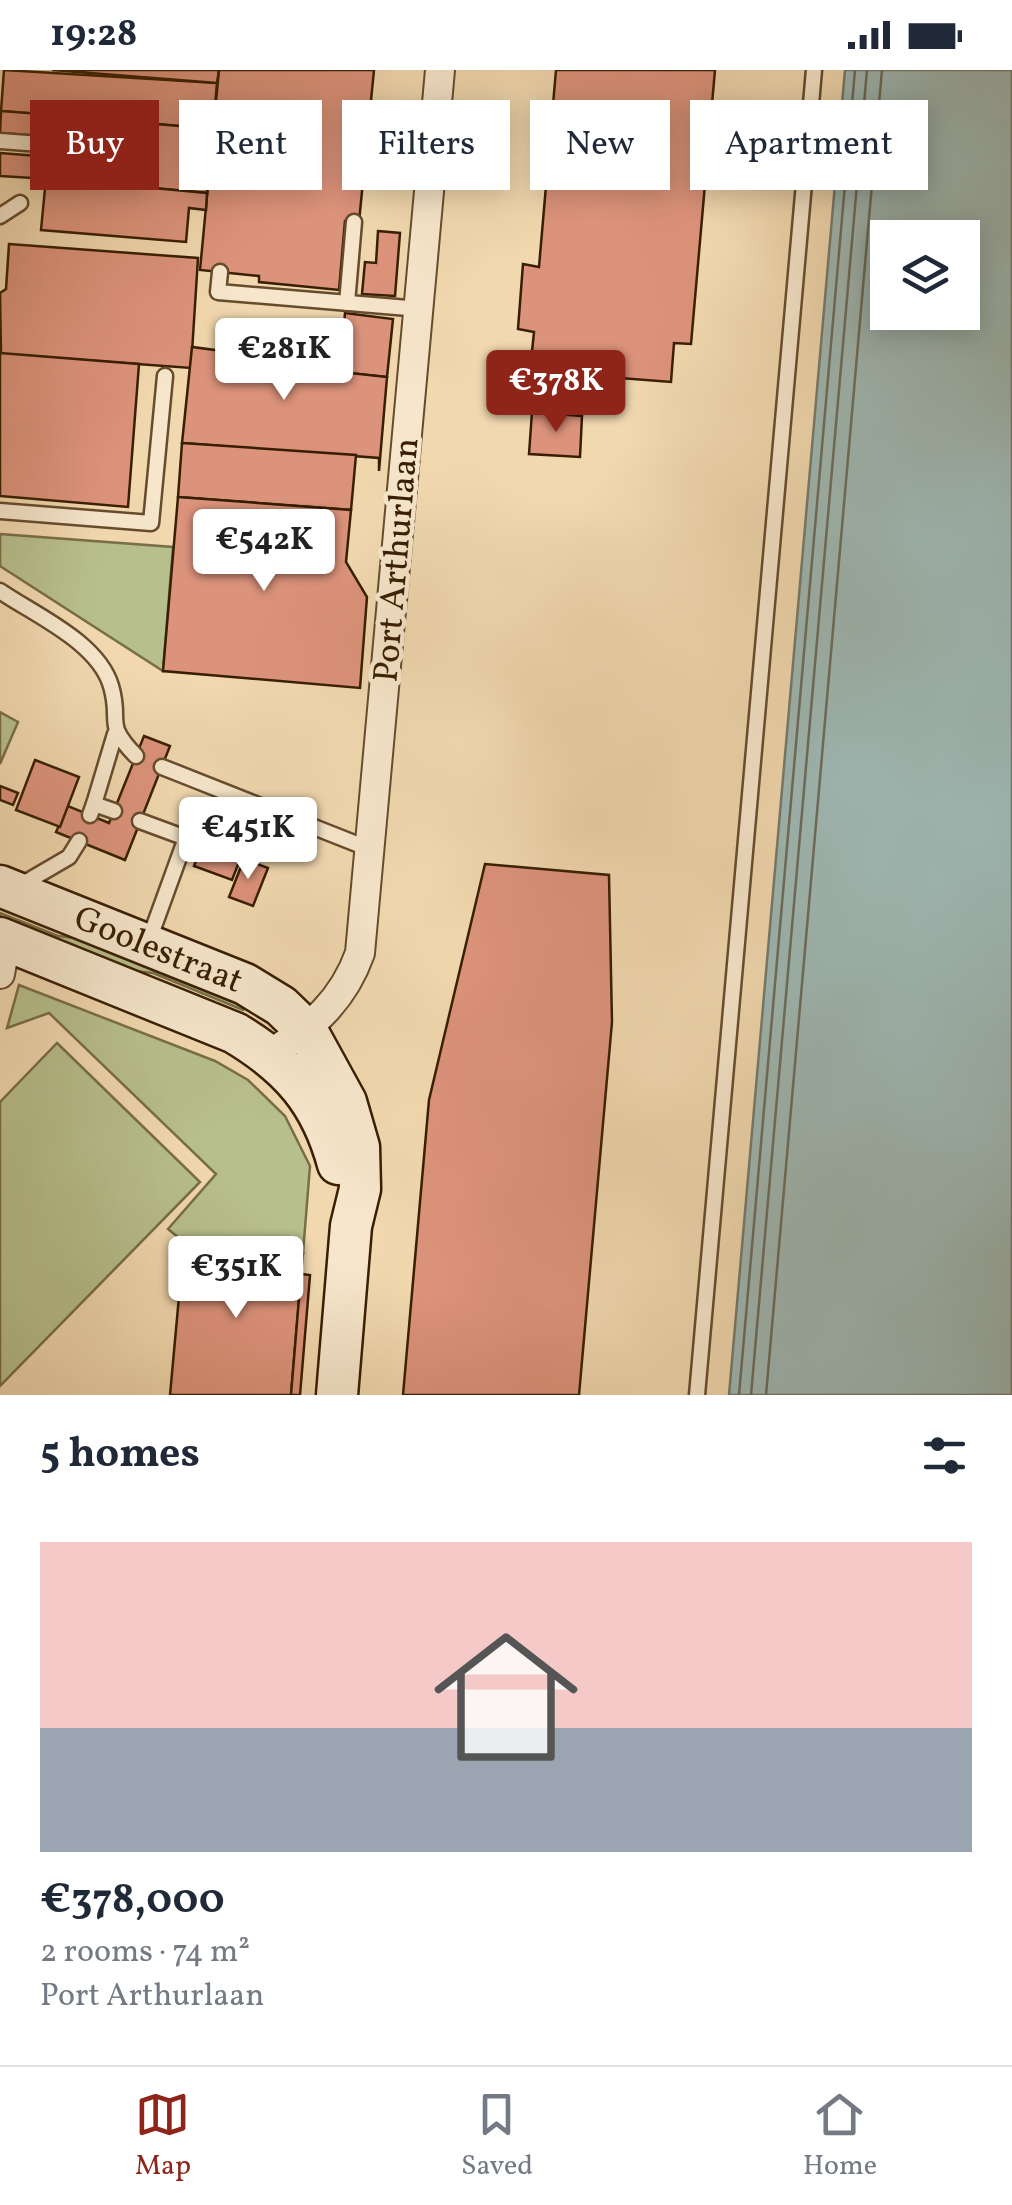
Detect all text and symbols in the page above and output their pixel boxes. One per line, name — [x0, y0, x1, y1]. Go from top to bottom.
text: 19:28 — [50, 9, 138, 62]
chip: Buy — [30, 100, 159, 190]
chip: Rent — [179, 100, 322, 190]
chip: Filters — [342, 100, 510, 190]
chip: New — [530, 100, 670, 190]
chip: Apartment — [690, 100, 928, 190]
map controls — [870, 220, 980, 330]
button: layers — [870, 220, 980, 330]
pin: €281K — [214, 318, 354, 403]
text: €281K — [237, 328, 331, 372]
pin: €378K — [486, 350, 626, 435]
text: €378K — [508, 360, 604, 404]
street label: Port Arthurlaan — [363, 436, 433, 684]
pin: €542K — [194, 509, 334, 594]
text: €542K — [215, 519, 313, 563]
pin: €451K — [178, 797, 318, 882]
text: €451K — [201, 807, 295, 851]
street label: Goolestraat — [66, 895, 250, 1007]
pin: €351K — [166, 1236, 306, 1321]
text: €351K — [190, 1246, 282, 1290]
text: 5 homes — [40, 1426, 200, 1485]
icon: filters — [917, 1428, 972, 1483]
icon: home — [416, 1607, 596, 1787]
text: €378,000 — [40, 1872, 225, 1931]
text: 2 rooms · 74 m² — [40, 1931, 250, 1975]
text: Port Arthurlaan — [40, 1975, 264, 2019]
tab: Map — [135, 2087, 191, 2186]
tab: Saved — [461, 2087, 533, 2186]
tab: Home — [803, 2087, 877, 2186]

